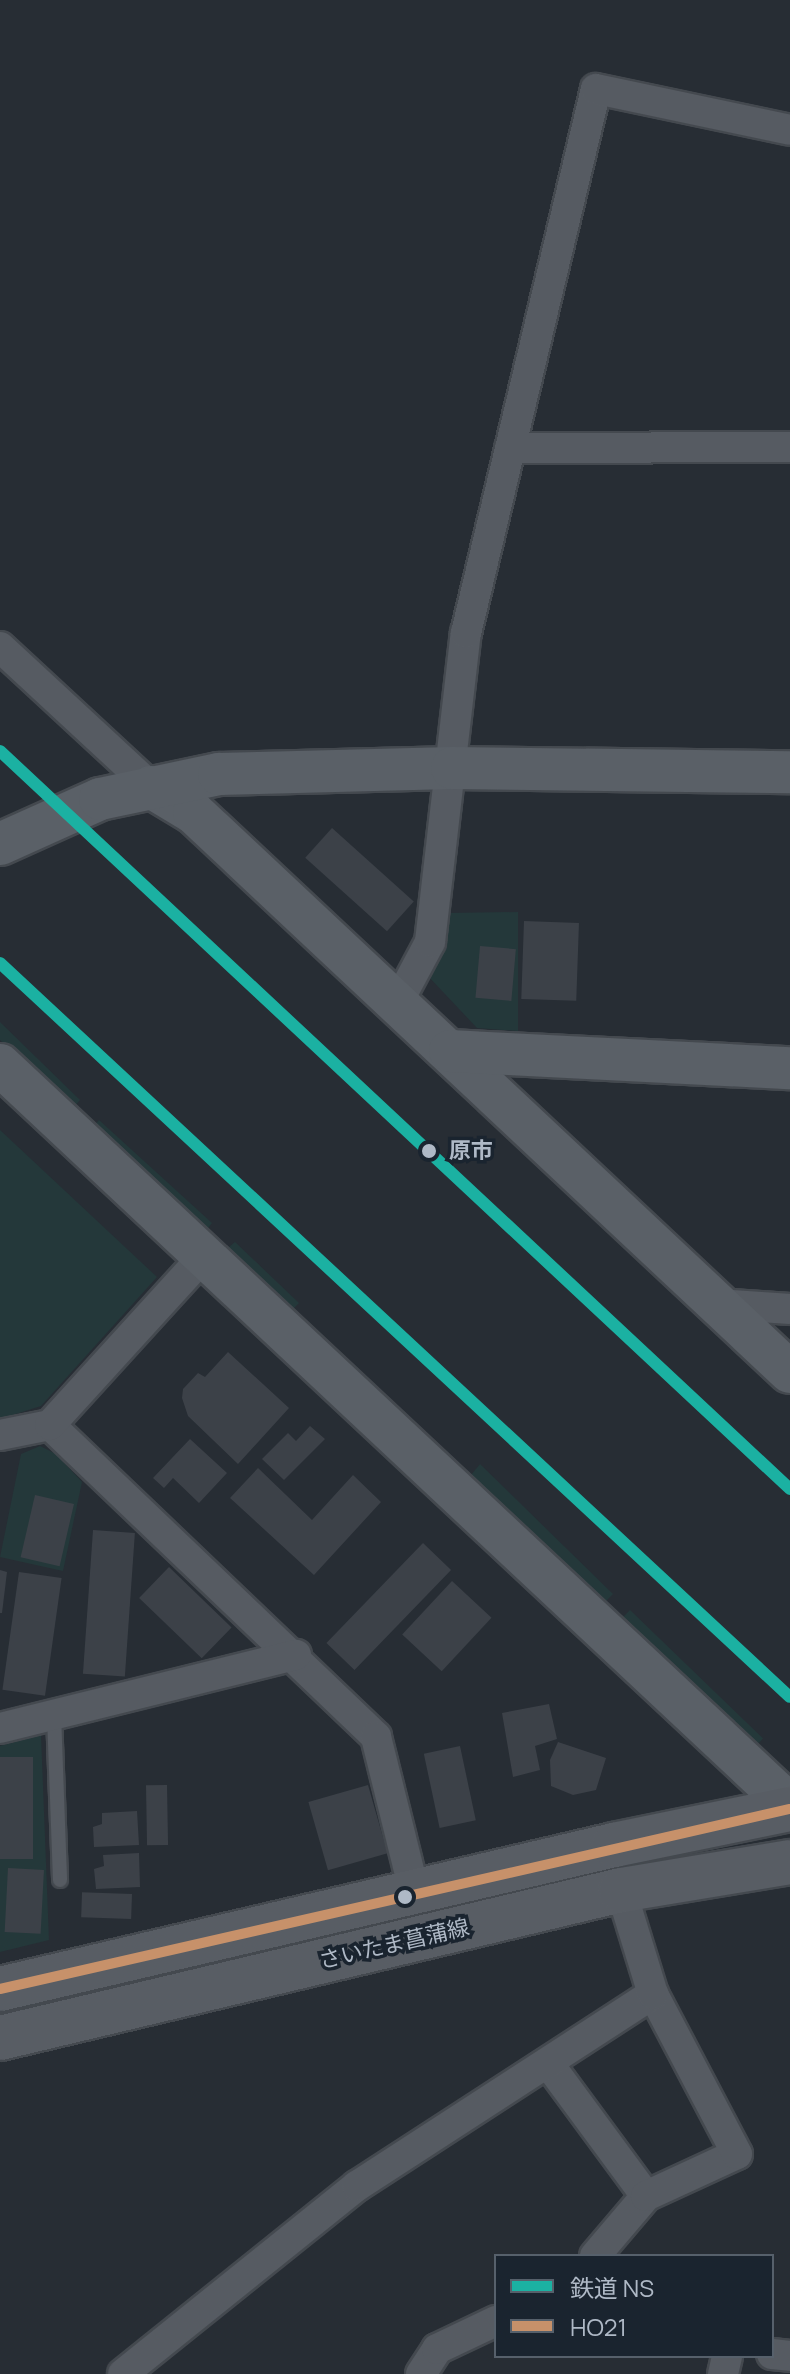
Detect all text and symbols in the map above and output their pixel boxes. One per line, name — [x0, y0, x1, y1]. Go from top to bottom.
marker: 原市 — [416, 1138, 442, 1164]
place label: 原市 — [449, 1138, 493, 1164]
unlabelled marker — [397, 1889, 413, 1905]
street label: さいたま菖蒲線 — [316, 1914, 472, 1974]
legend — [494, 2254, 774, 2358]
text: 鉄道 NS — [570, 2271, 654, 2304]
text: HO21 — [570, 2310, 627, 2343]

